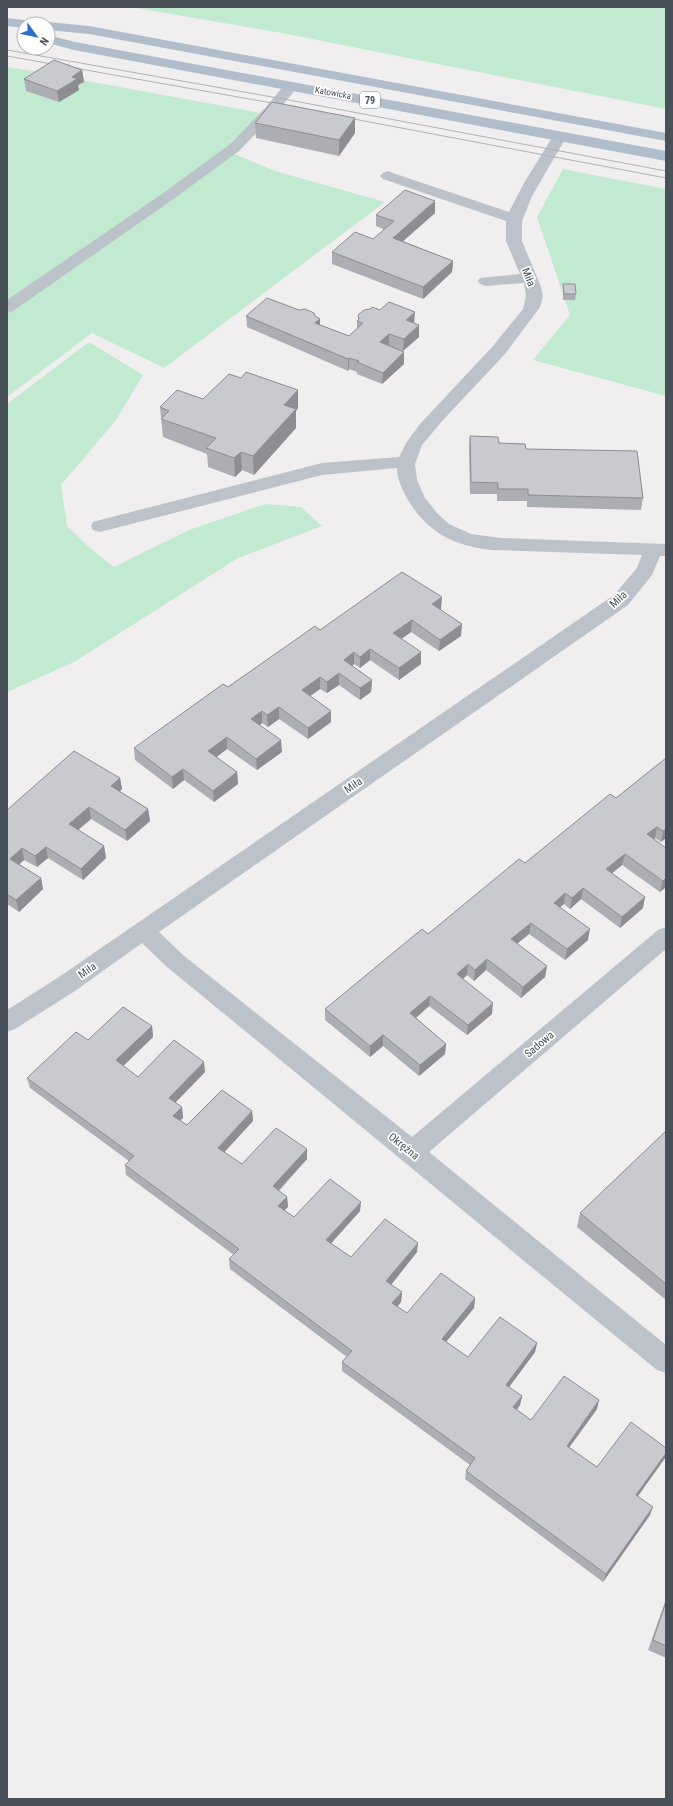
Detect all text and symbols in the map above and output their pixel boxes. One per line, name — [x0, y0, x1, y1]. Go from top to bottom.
north arrow — [16, 16, 56, 56]
text: N — [37, 35, 51, 48]
street label: Katowicka — [314, 85, 352, 101]
road number: 79 — [360, 92, 380, 108]
street label: Miła — [519, 266, 538, 288]
street label: Miła — [607, 588, 630, 611]
street label: Miła — [342, 775, 365, 796]
street label: Miła — [76, 960, 99, 981]
street label: Sadowa — [522, 1028, 557, 1060]
street label: Okrężna — [386, 1130, 422, 1163]

